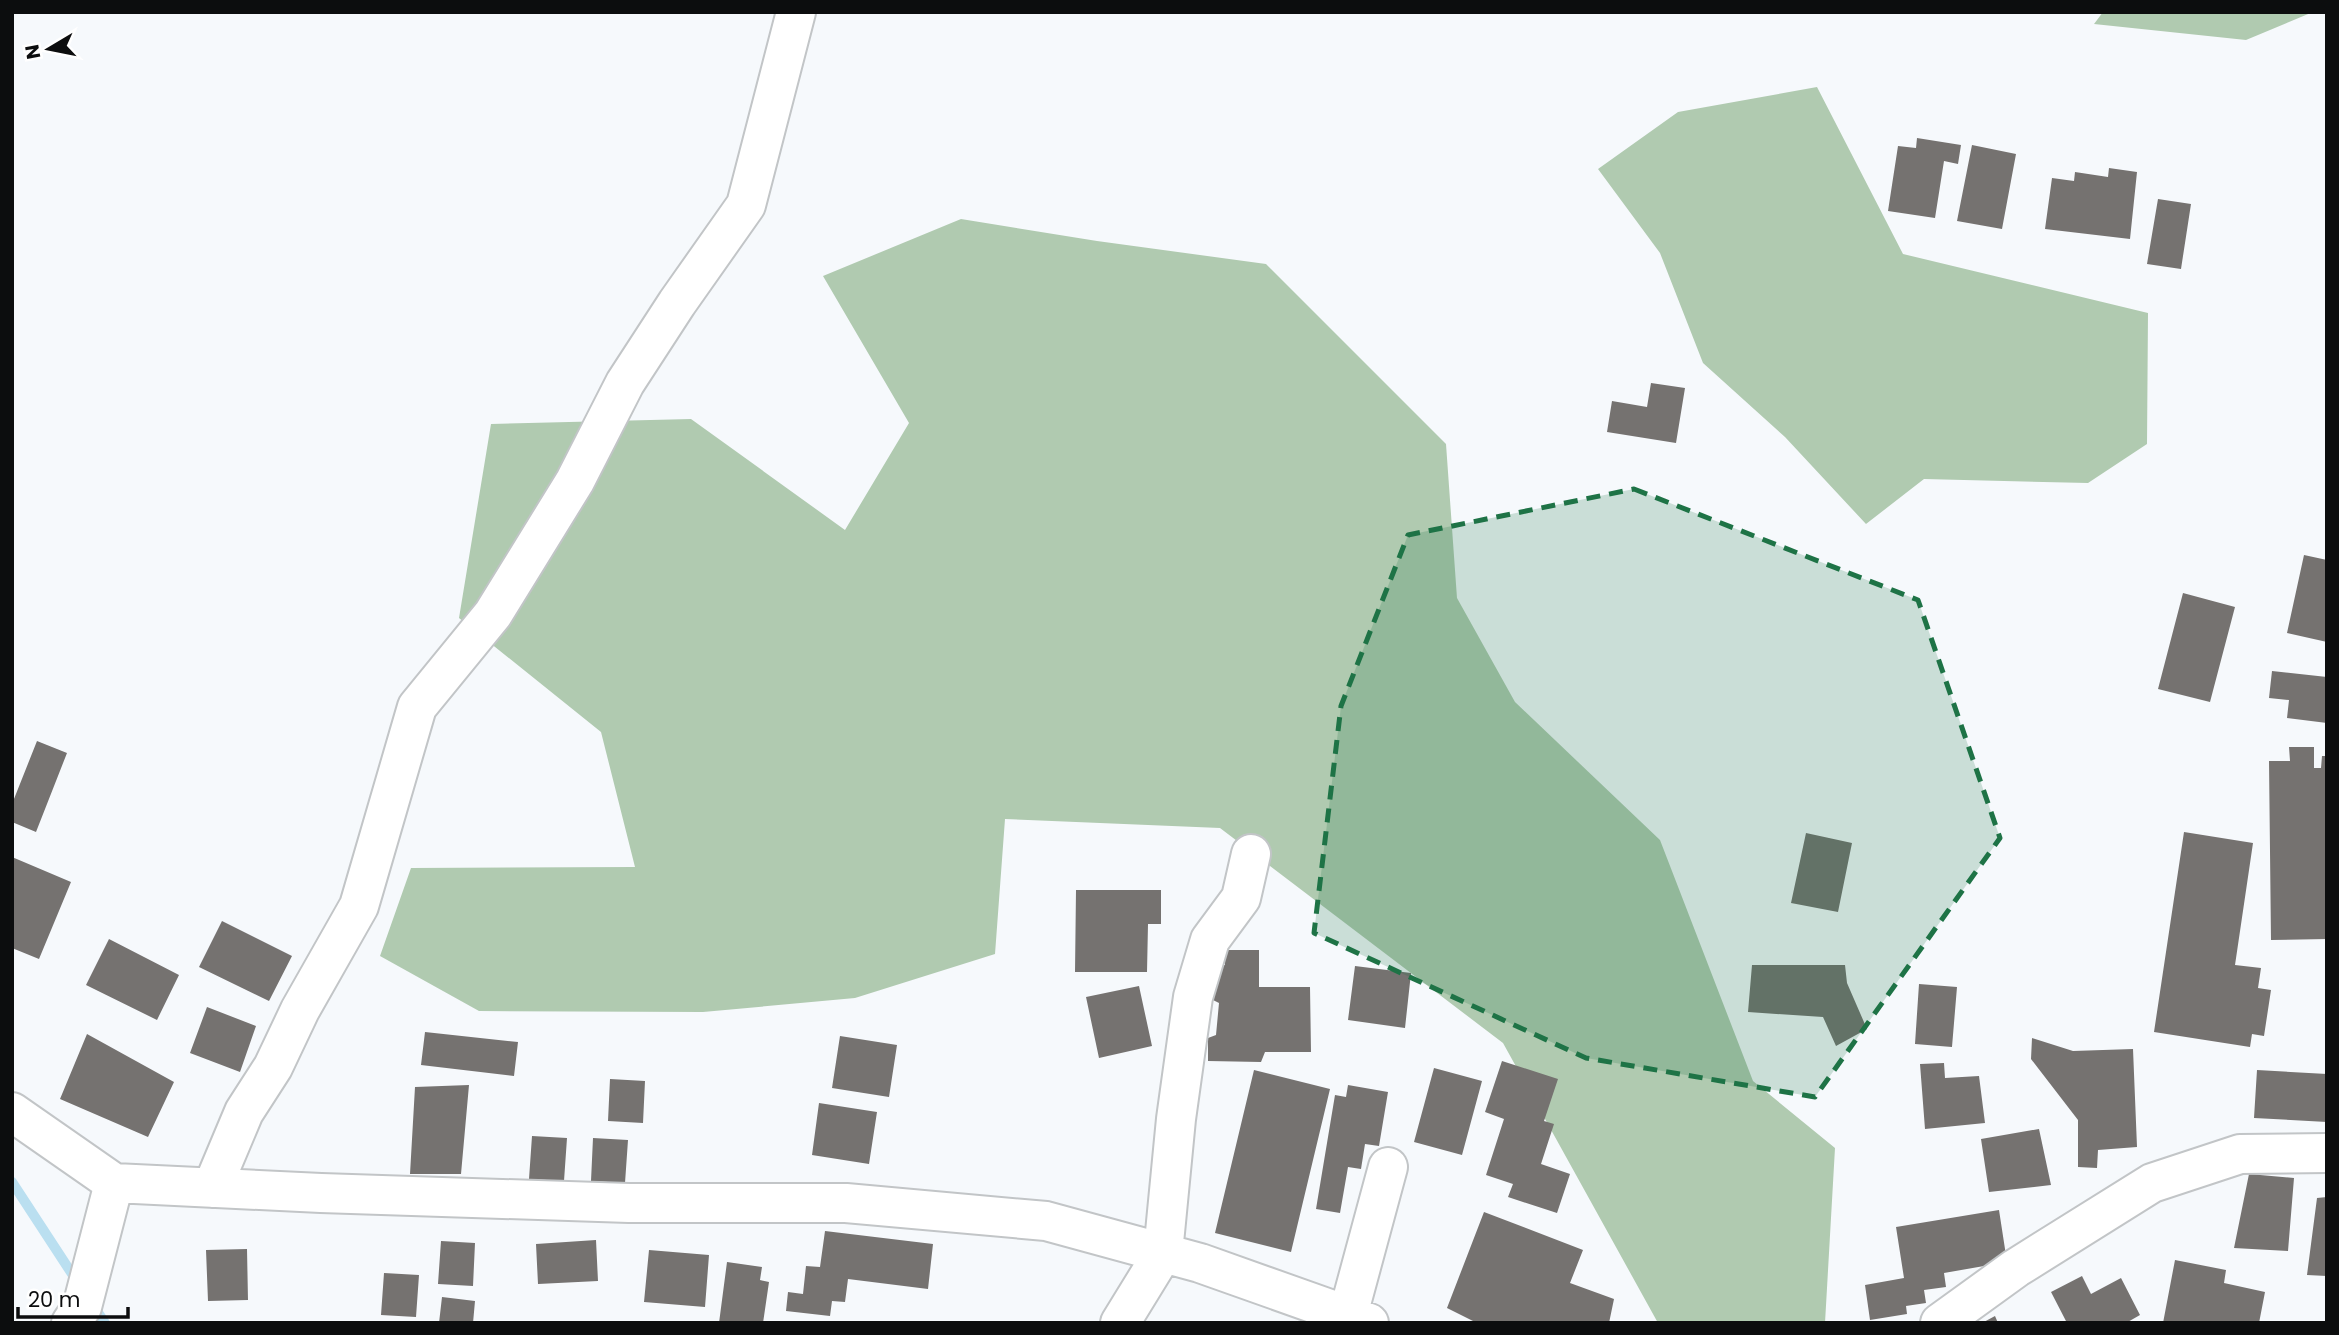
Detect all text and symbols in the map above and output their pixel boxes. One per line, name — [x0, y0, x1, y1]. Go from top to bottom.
north arrow — [14, 14, 84, 84]
text: N — [18, 42, 47, 61]
scale bar — [18, 1276, 128, 1320]
text: 20 m — [28, 1285, 81, 1314]

